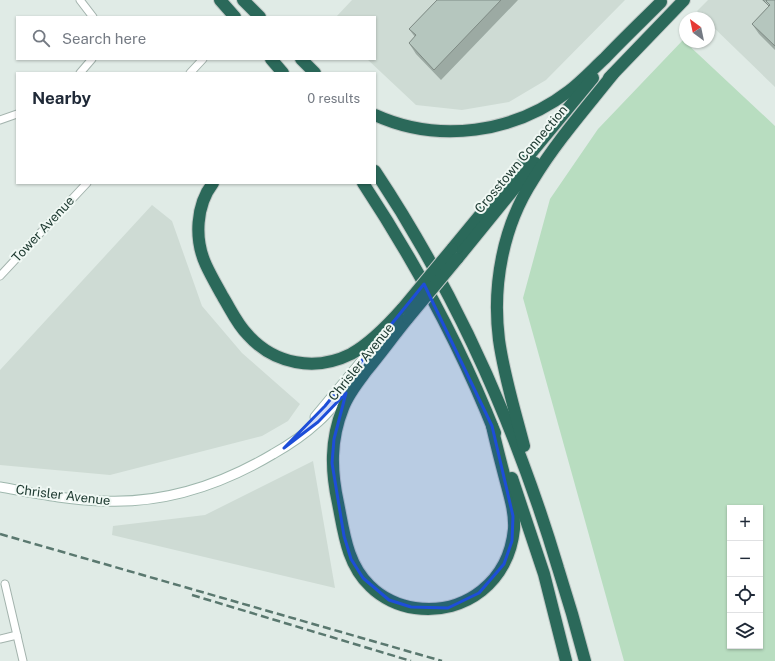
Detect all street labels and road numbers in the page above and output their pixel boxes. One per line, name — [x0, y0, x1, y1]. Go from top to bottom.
street label: Crosstown Connection — [472, 102, 570, 216]
street label: Tower Avenue — [9, 193, 77, 265]
street label: Chrisler Avenue — [325, 320, 397, 404]
street label: Chrisler Avenue — [15, 482, 111, 508]

